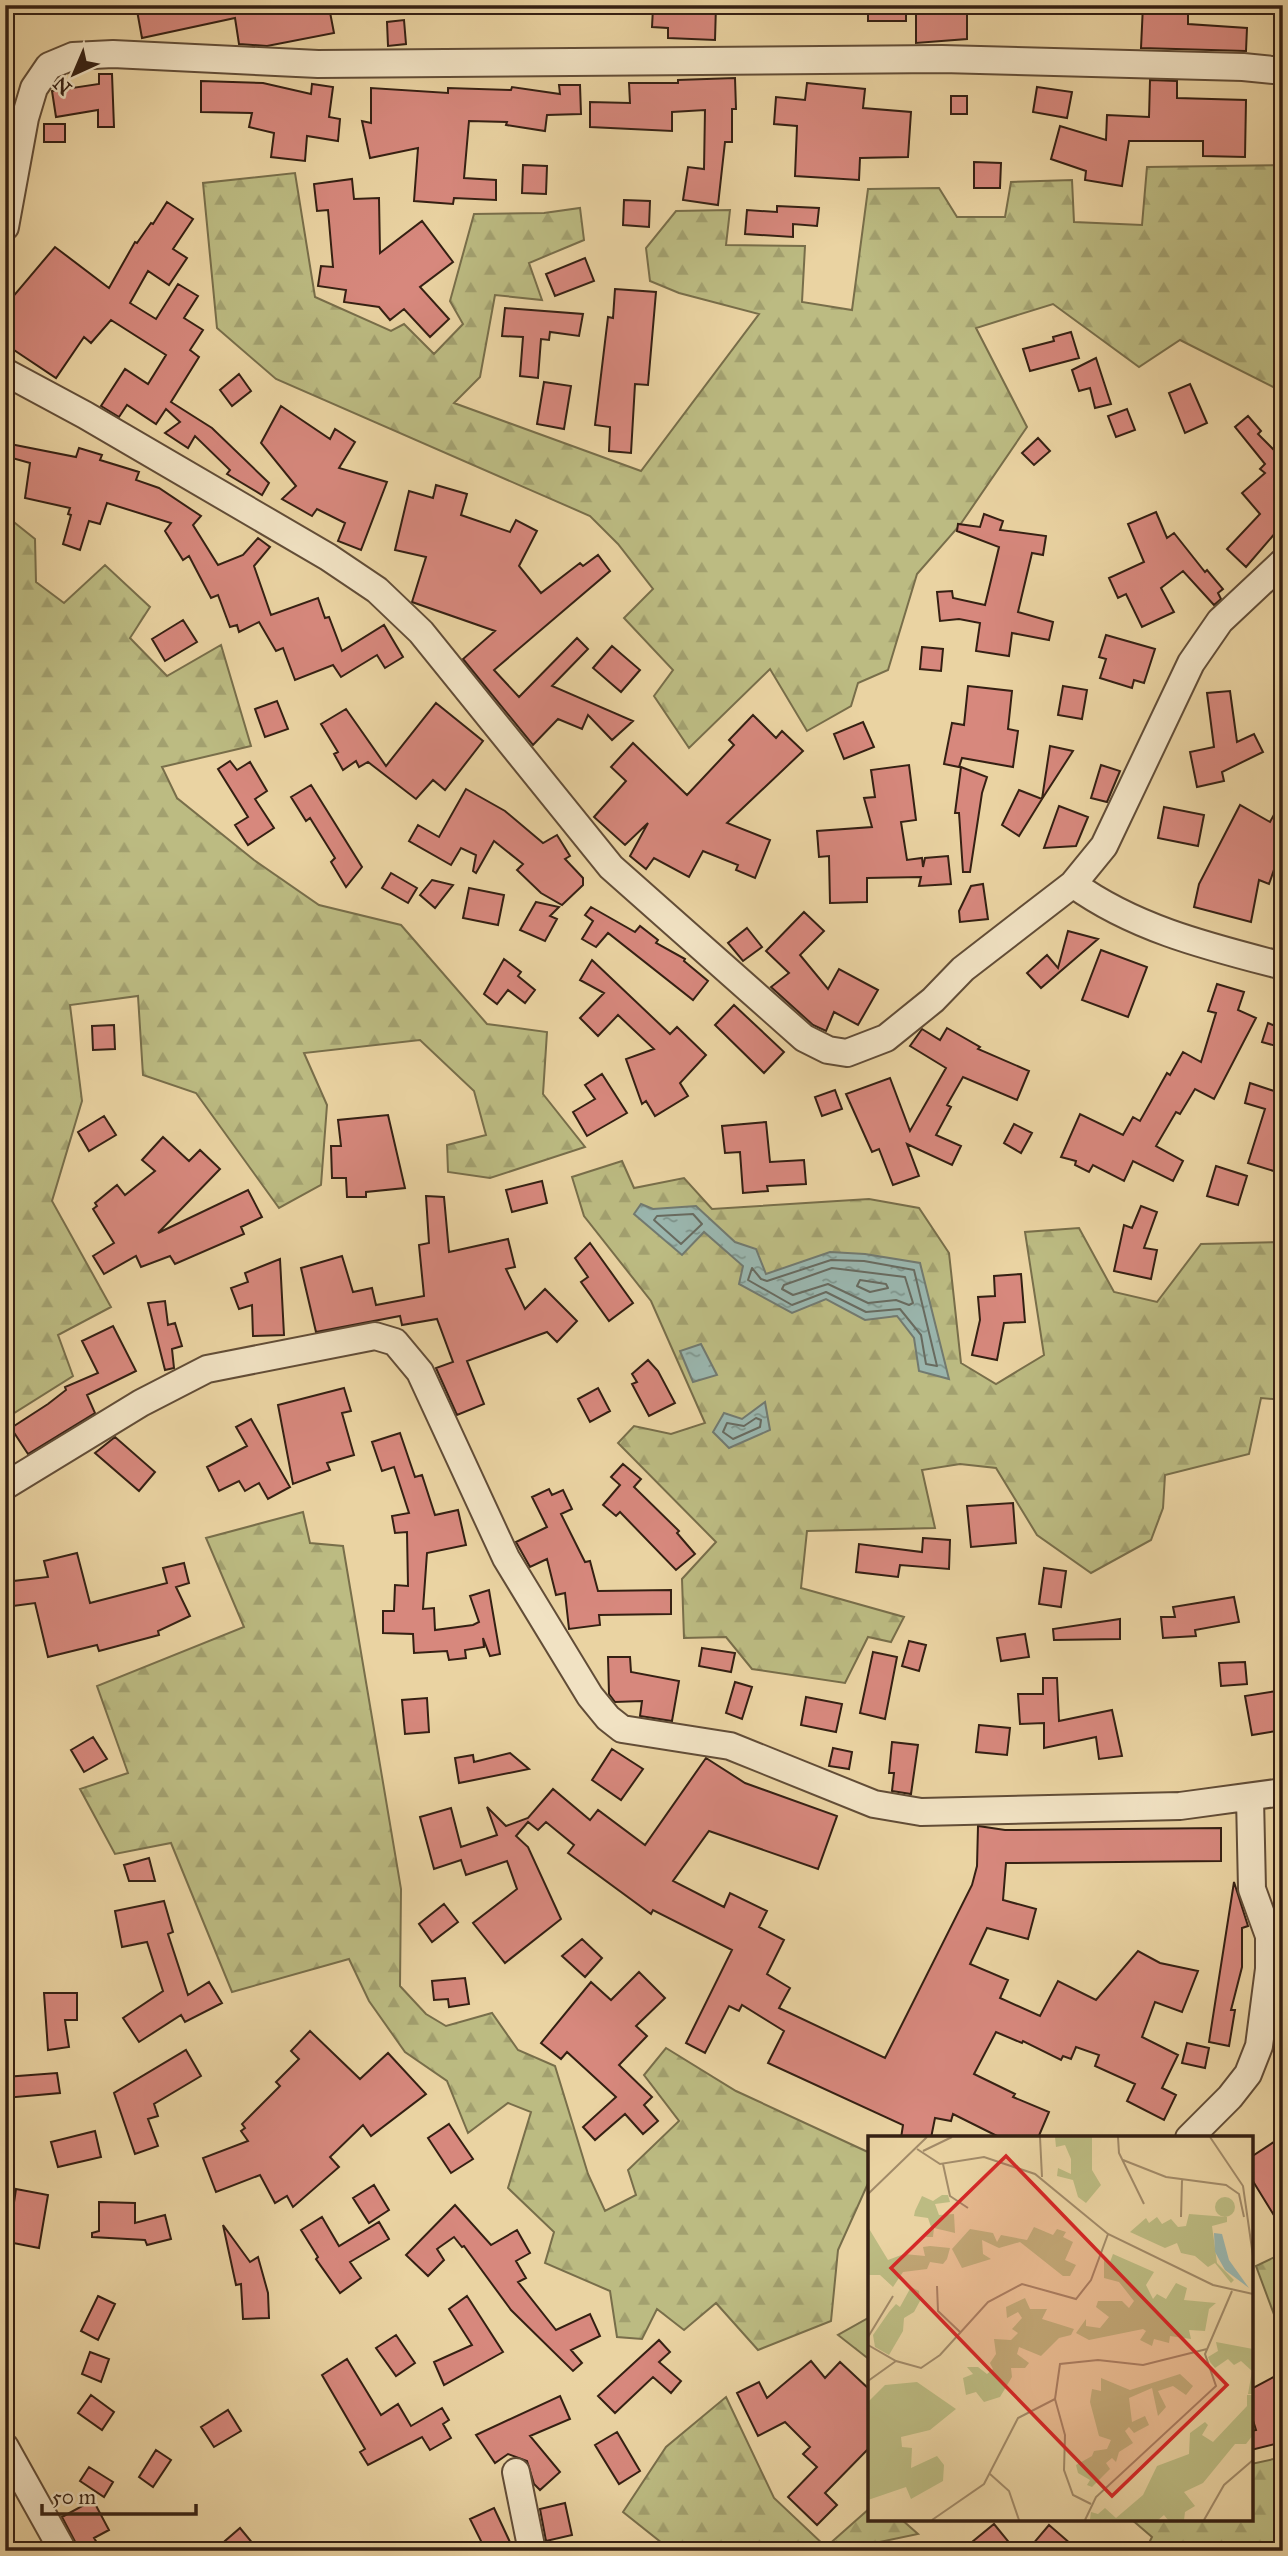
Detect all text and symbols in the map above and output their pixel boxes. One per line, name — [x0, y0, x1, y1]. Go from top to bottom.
north arrow — [38, 38, 108, 108]
text: N — [49, 72, 76, 100]
inset map — [868, 2136, 1253, 2521]
scale bar — [42, 2472, 196, 2516]
text: 50 m — [52, 2484, 97, 2510]

